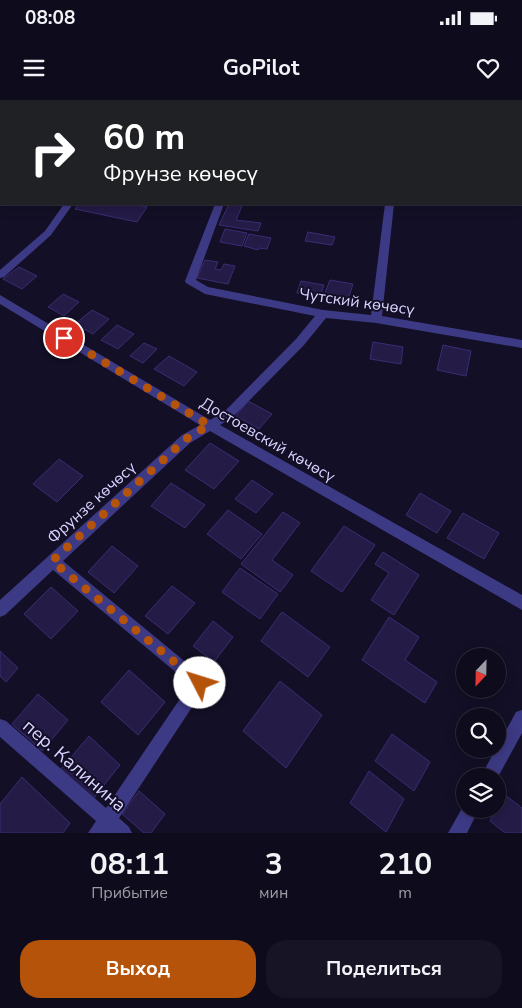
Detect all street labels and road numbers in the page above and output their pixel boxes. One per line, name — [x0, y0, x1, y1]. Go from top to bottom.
street label: Чутский көчөсү — [298, 283, 417, 321]
street label: Достоевский көчөсү — [196, 392, 340, 488]
street label: Фрунзе көчөсү — [42, 456, 141, 549]
street label: пер. Калинина — [17, 713, 132, 818]

